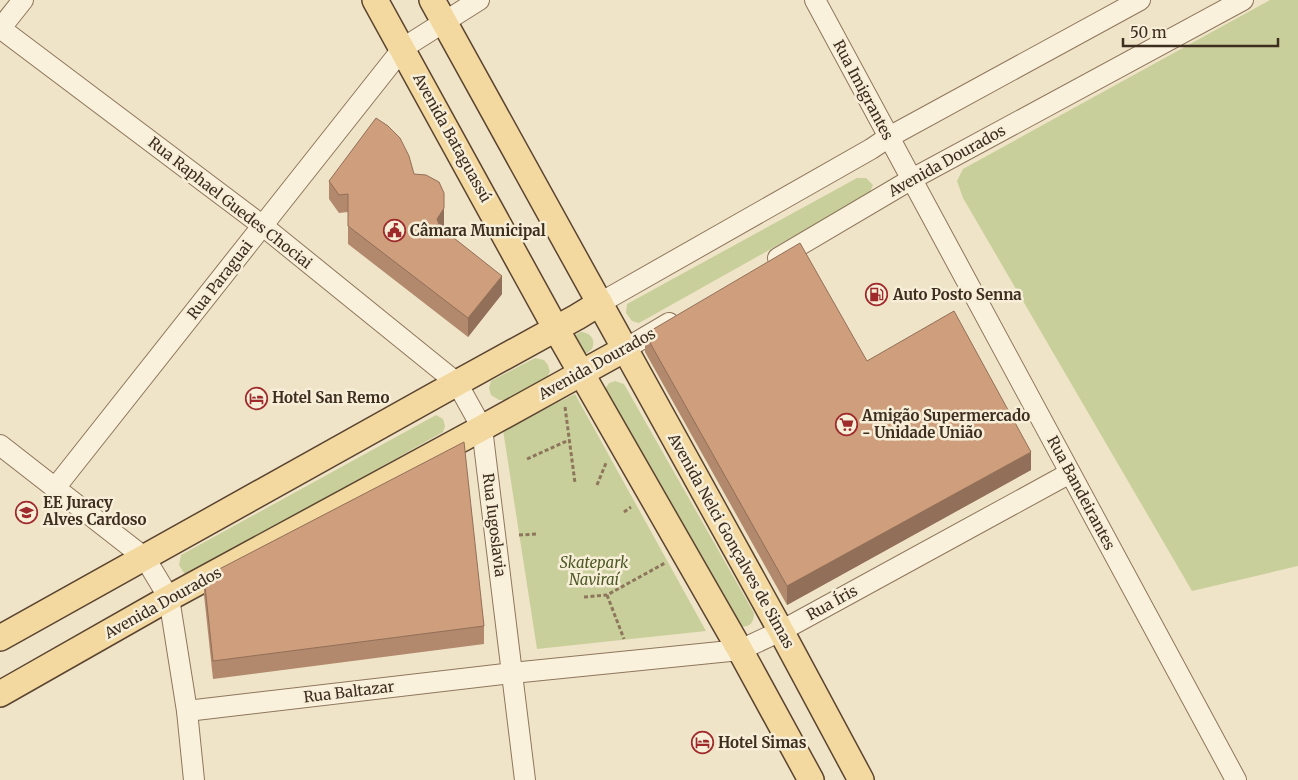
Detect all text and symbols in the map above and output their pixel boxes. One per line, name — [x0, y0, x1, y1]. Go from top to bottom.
scale bar — [1123, 15, 1278, 47]
text: 50 m — [1130, 23, 1167, 42]
street label: Rua Imigrantes — [829, 36, 898, 143]
street label: Avenida Bataguassú — [409, 69, 496, 206]
street label: Avenida Dourados — [884, 121, 1009, 201]
street label: Rua Raphael Guedes Chociai — [144, 133, 316, 273]
public building icon: Câmara Municipal — [382, 219, 406, 243]
place label: Câmara Municipal — [410, 221, 546, 240]
street label: Rua Paraguai — [183, 236, 256, 323]
fuel station icon: Auto Posto Senna — [865, 283, 889, 307]
place label: Auto Posto Senna — [892, 285, 1022, 304]
street label: Avenida Dourados — [534, 324, 659, 404]
hotel icon: Hotel San Remo — [244, 386, 268, 410]
place label: Hotel San Remo — [272, 388, 389, 407]
place label: Amigão Supermercado - Unidade União — [861, 406, 1030, 442]
supermarket icon: Amigão Supermercado - Unidade União — [834, 413, 858, 437]
street label: Avenida Nelci Gonçalves de Simas — [664, 429, 799, 652]
street label: Rua Bandeirantes — [1043, 432, 1120, 553]
street label: Rua Iugoslavia — [479, 472, 510, 578]
place label: EE Juracy Alves Cardoso — [42, 493, 147, 529]
school or university icon: EE Juracy Alves Cardoso — [15, 500, 39, 524]
park label: Skatepark Naviraí — [560, 553, 629, 589]
street label: Avenida Dourados — [100, 563, 225, 643]
street label: Rua Íris — [802, 580, 861, 624]
street label: Rua Baltazar — [302, 676, 396, 707]
hotel icon: Hotel Simas — [690, 731, 714, 755]
place label: Hotel Simas — [718, 733, 807, 752]

